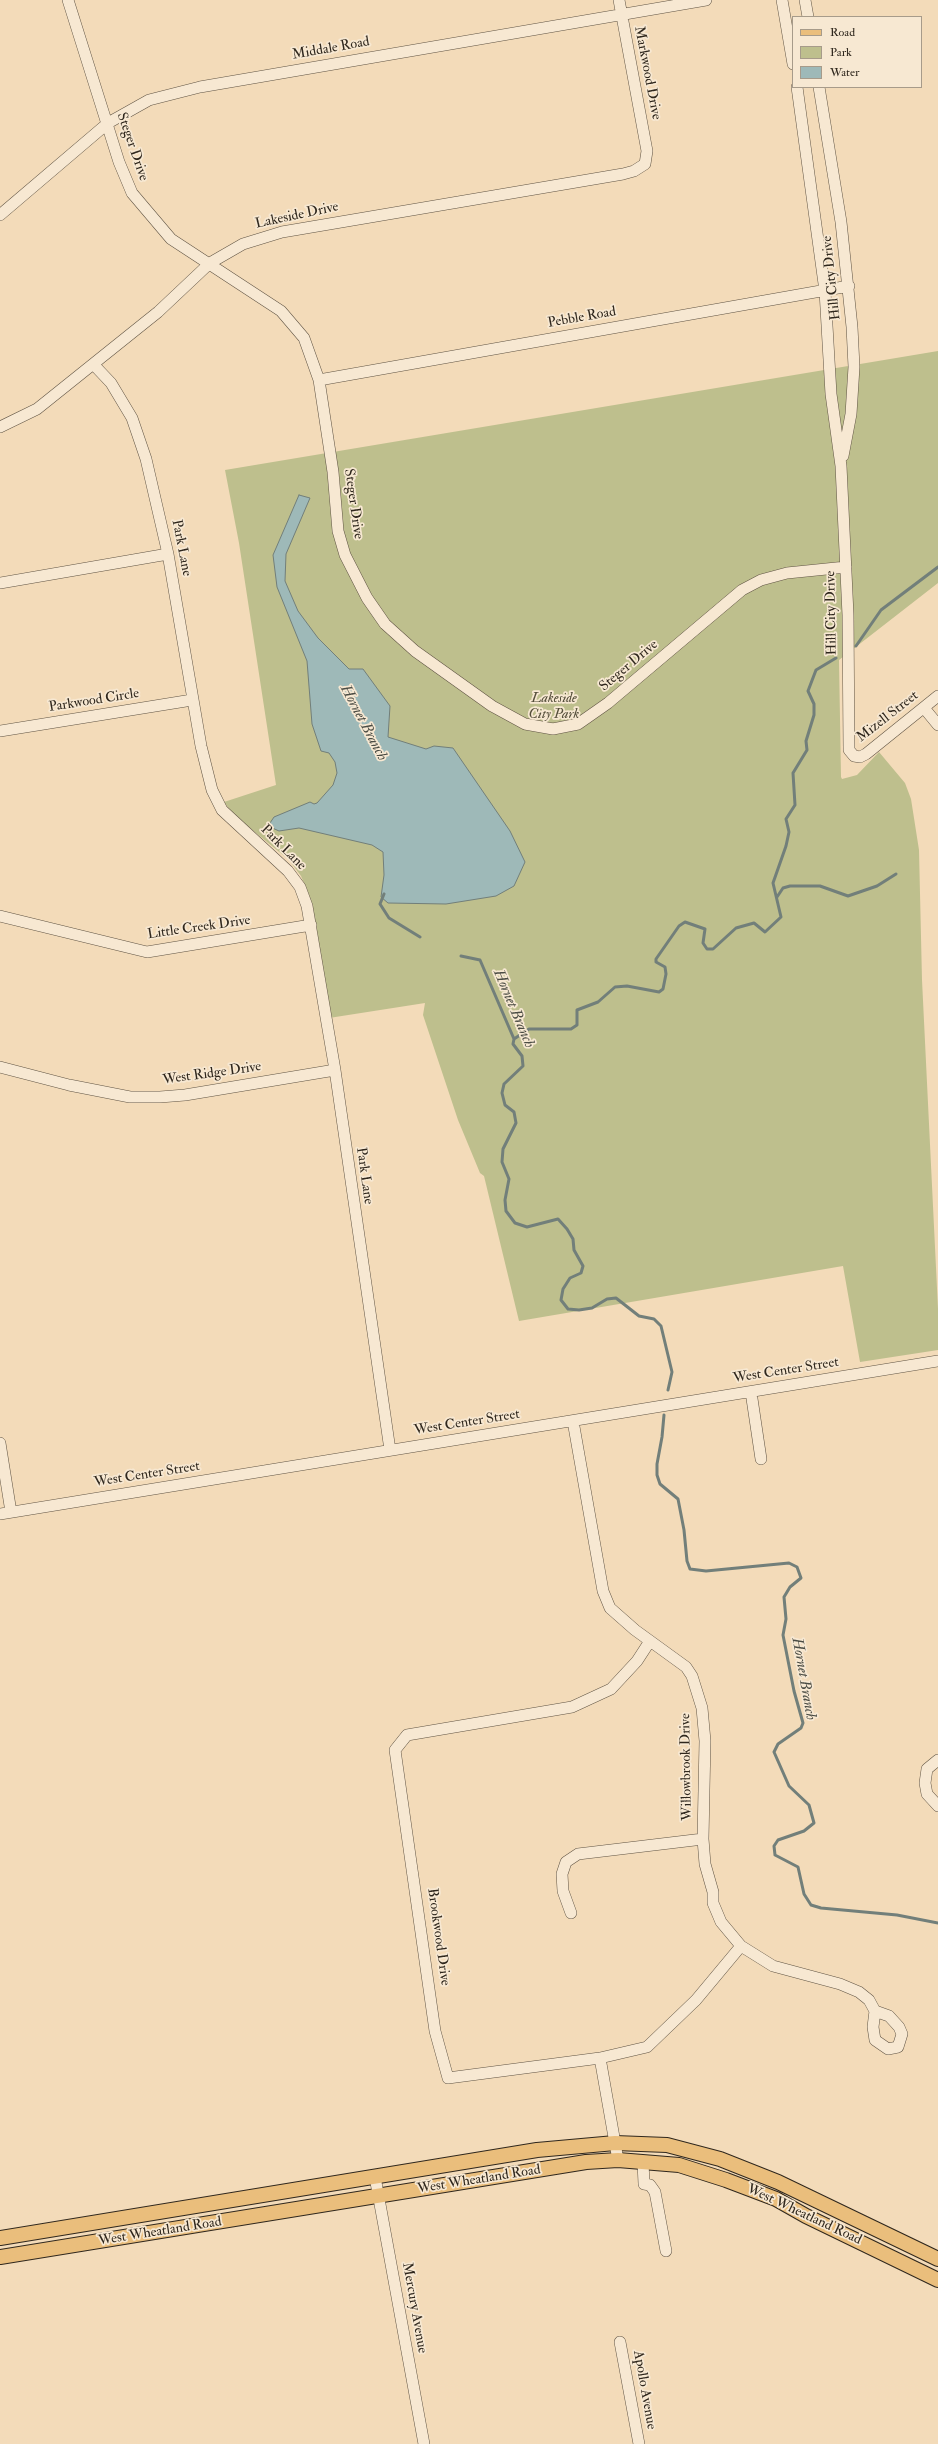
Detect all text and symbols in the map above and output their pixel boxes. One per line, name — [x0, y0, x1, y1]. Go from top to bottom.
legend — [792, 16, 922, 88]
street label: Markwood Drive — [630, 25, 664, 121]
text: Road — [830, 25, 855, 40]
street label: Middale Road — [291, 34, 371, 64]
text: Park — [830, 45, 852, 60]
text: Water — [830, 65, 859, 80]
street label: Steger Drive — [112, 111, 152, 183]
street label: Lakeside Drive — [254, 199, 340, 233]
street label: Hill City Drive — [819, 235, 845, 321]
street label: Pebble Road — [547, 304, 617, 332]
street label: Steger Drive — [340, 468, 366, 540]
street label: Park Lane — [167, 518, 195, 578]
street label: Hill City Drive — [823, 570, 841, 656]
street label: Steger Drive — [596, 637, 662, 695]
water label: Hornet Branch — [335, 682, 391, 764]
street label: Parkwood Circle — [48, 686, 140, 716]
street label: Mizell Street — [854, 688, 922, 746]
park label: Lakeside City Park — [529, 691, 579, 724]
street label: Park Lane — [257, 822, 309, 874]
street label: Little Creek Drive — [146, 912, 252, 944]
water label: Hornet Branch — [488, 967, 538, 1051]
street label: West Ridge Drive — [162, 1059, 262, 1089]
street label: Park Lane — [352, 1146, 376, 1206]
street label: West Center Street — [732, 1354, 840, 1388]
street label: West Center Street — [413, 1406, 521, 1440]
street label: West Center Street — [93, 1458, 201, 1492]
water label: Hornet Branch — [787, 1636, 819, 1722]
street label: Willowbrook Drive — [678, 1713, 696, 1821]
street label: Brookwood Drive — [423, 1887, 453, 1987]
street label: West Wheatland Road — [416, 2162, 542, 2198]
street label: West Wheatland Road — [744, 2181, 864, 2249]
street label: West Wheatland Road — [97, 2214, 223, 2250]
street label: Mercury Avenue — [398, 2261, 430, 2355]
street label: Apollo Avenue — [629, 2349, 659, 2431]

